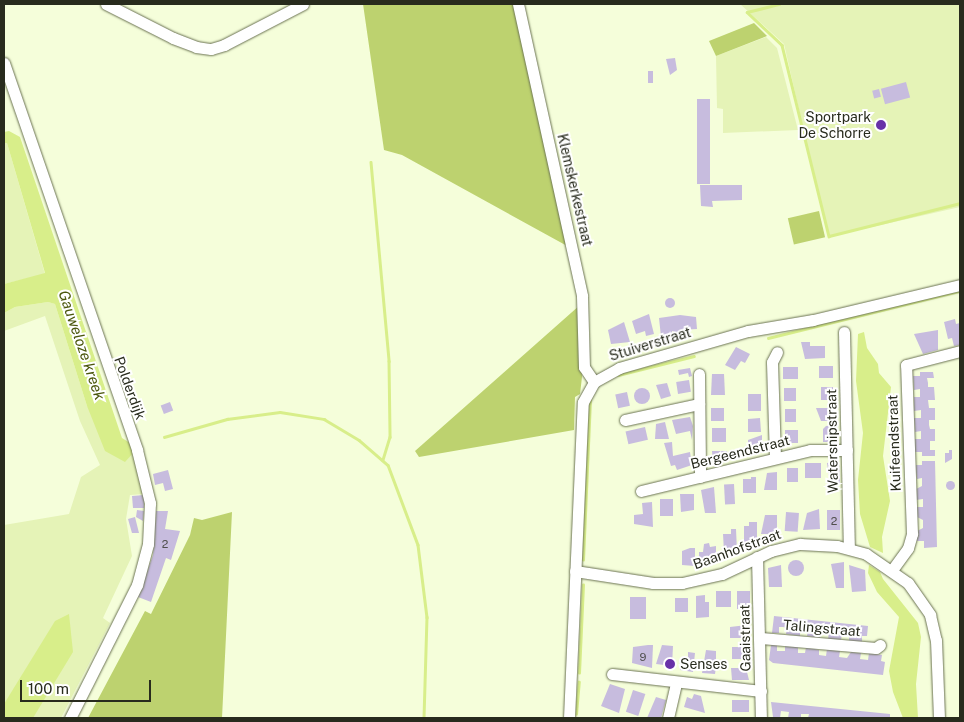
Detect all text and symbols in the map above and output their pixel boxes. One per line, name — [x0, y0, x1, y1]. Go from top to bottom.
place label: Sportpark De Schorre — [798, 109, 871, 142]
marker: Sportpark De Schorre — [875, 119, 887, 131]
street label: Klemskerkestraat — [554, 132, 596, 248]
water label: Gauweloze kreek — [55, 288, 109, 402]
street label: Stuiverstraat — [607, 324, 693, 364]
street label: Polderdijk — [111, 354, 149, 422]
street label: Watersnipstraat — [823, 389, 841, 493]
street label: Kuifeendstraat — [884, 394, 904, 492]
street label: Bergeendstraat — [689, 432, 791, 472]
house number: 2 — [831, 514, 837, 528]
street label: Baanhofstraat — [691, 525, 783, 573]
house number: 2 — [162, 537, 168, 551]
street label: Gaaistraat — [736, 604, 754, 672]
street label: Talingstraat — [783, 616, 861, 640]
house number: 9 — [640, 650, 646, 664]
place label: Senses — [680, 656, 727, 672]
marker: Senses — [664, 658, 676, 670]
scale bar — [22, 670, 154, 702]
text: 100 m — [28, 680, 69, 697]

